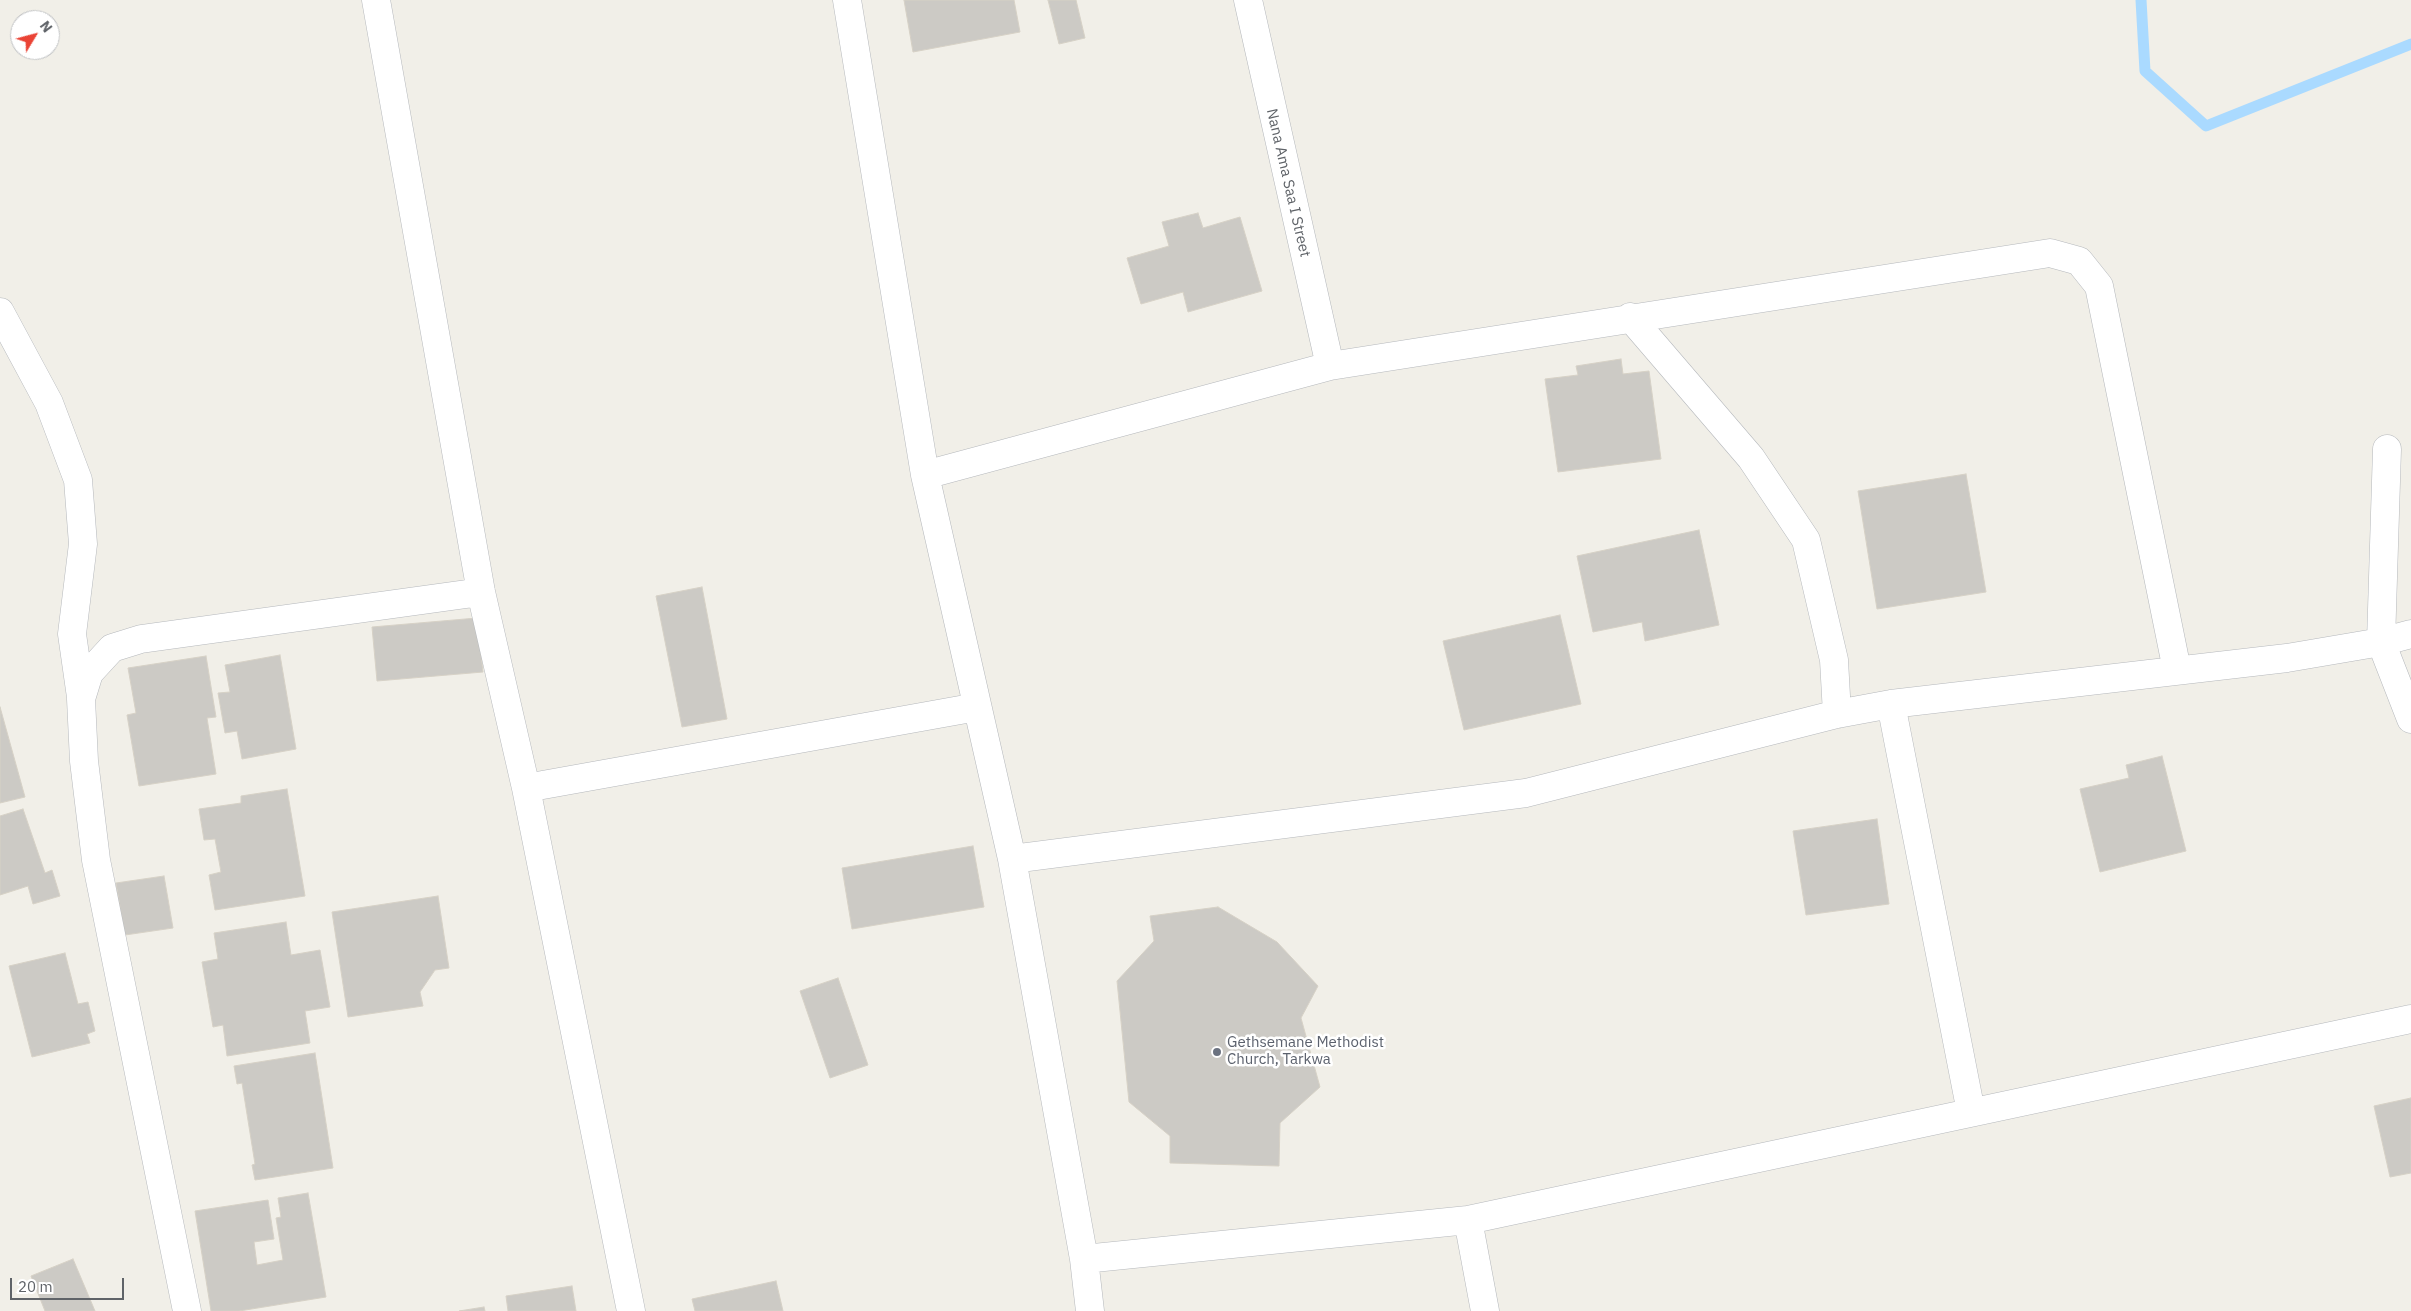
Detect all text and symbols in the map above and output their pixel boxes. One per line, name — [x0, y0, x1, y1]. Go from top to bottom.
north arrow — [10, 10, 60, 60]
text: N — [36, 17, 56, 36]
street label: Nana Ama Saa I Street — [1262, 107, 1314, 259]
place label: Gethsemane Methodist Church, Tarkwa — [1227, 1034, 1384, 1069]
marker: Gethsemane Methodist Church, Tarkwa — [1211, 1046, 1223, 1058]
scale bar — [12, 1268, 126, 1300]
text: 20 m — [18, 1277, 53, 1296]

